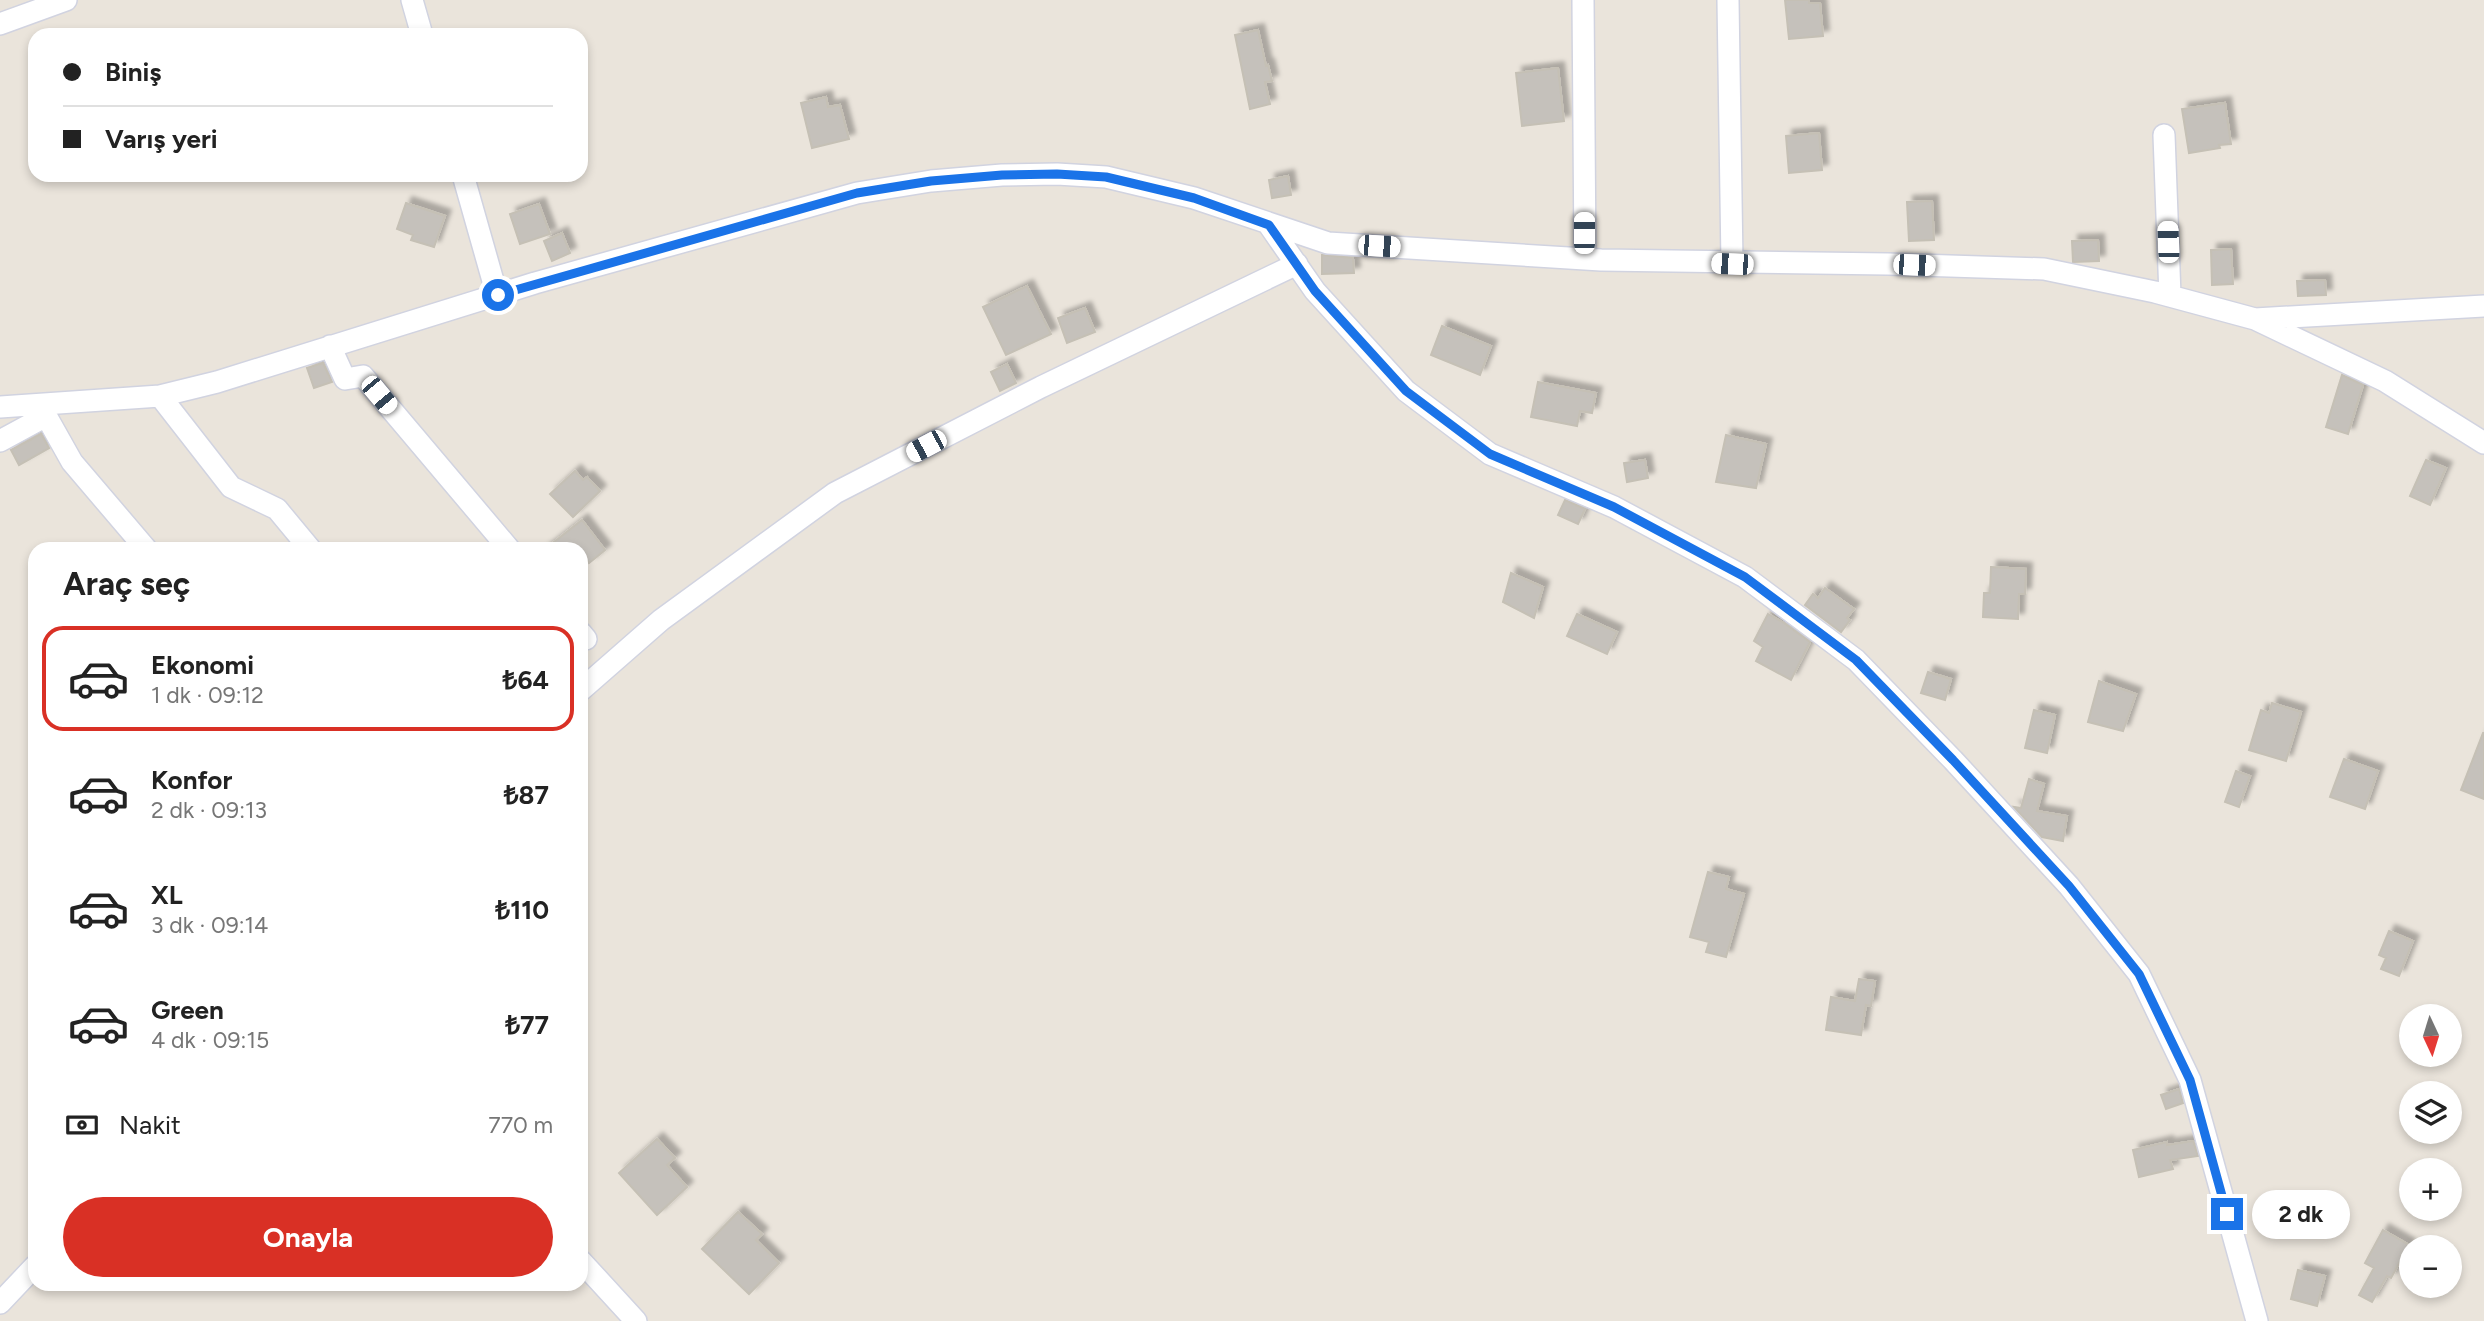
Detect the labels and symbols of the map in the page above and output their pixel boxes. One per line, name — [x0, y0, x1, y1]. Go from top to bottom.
car — [1574, 212, 1595, 254]
car — [2157, 221, 2180, 263]
car — [1358, 234, 1401, 258]
car — [1711, 253, 1754, 275]
car — [1893, 254, 1936, 276]
route start — [482, 279, 514, 311]
car — [358, 372, 401, 418]
car — [903, 427, 950, 465]
north arrow — [2399, 1004, 2462, 1068]
callout: 2 dk — [2252, 1190, 2350, 1238]
route end — [2211, 1198, 2243, 1230]

